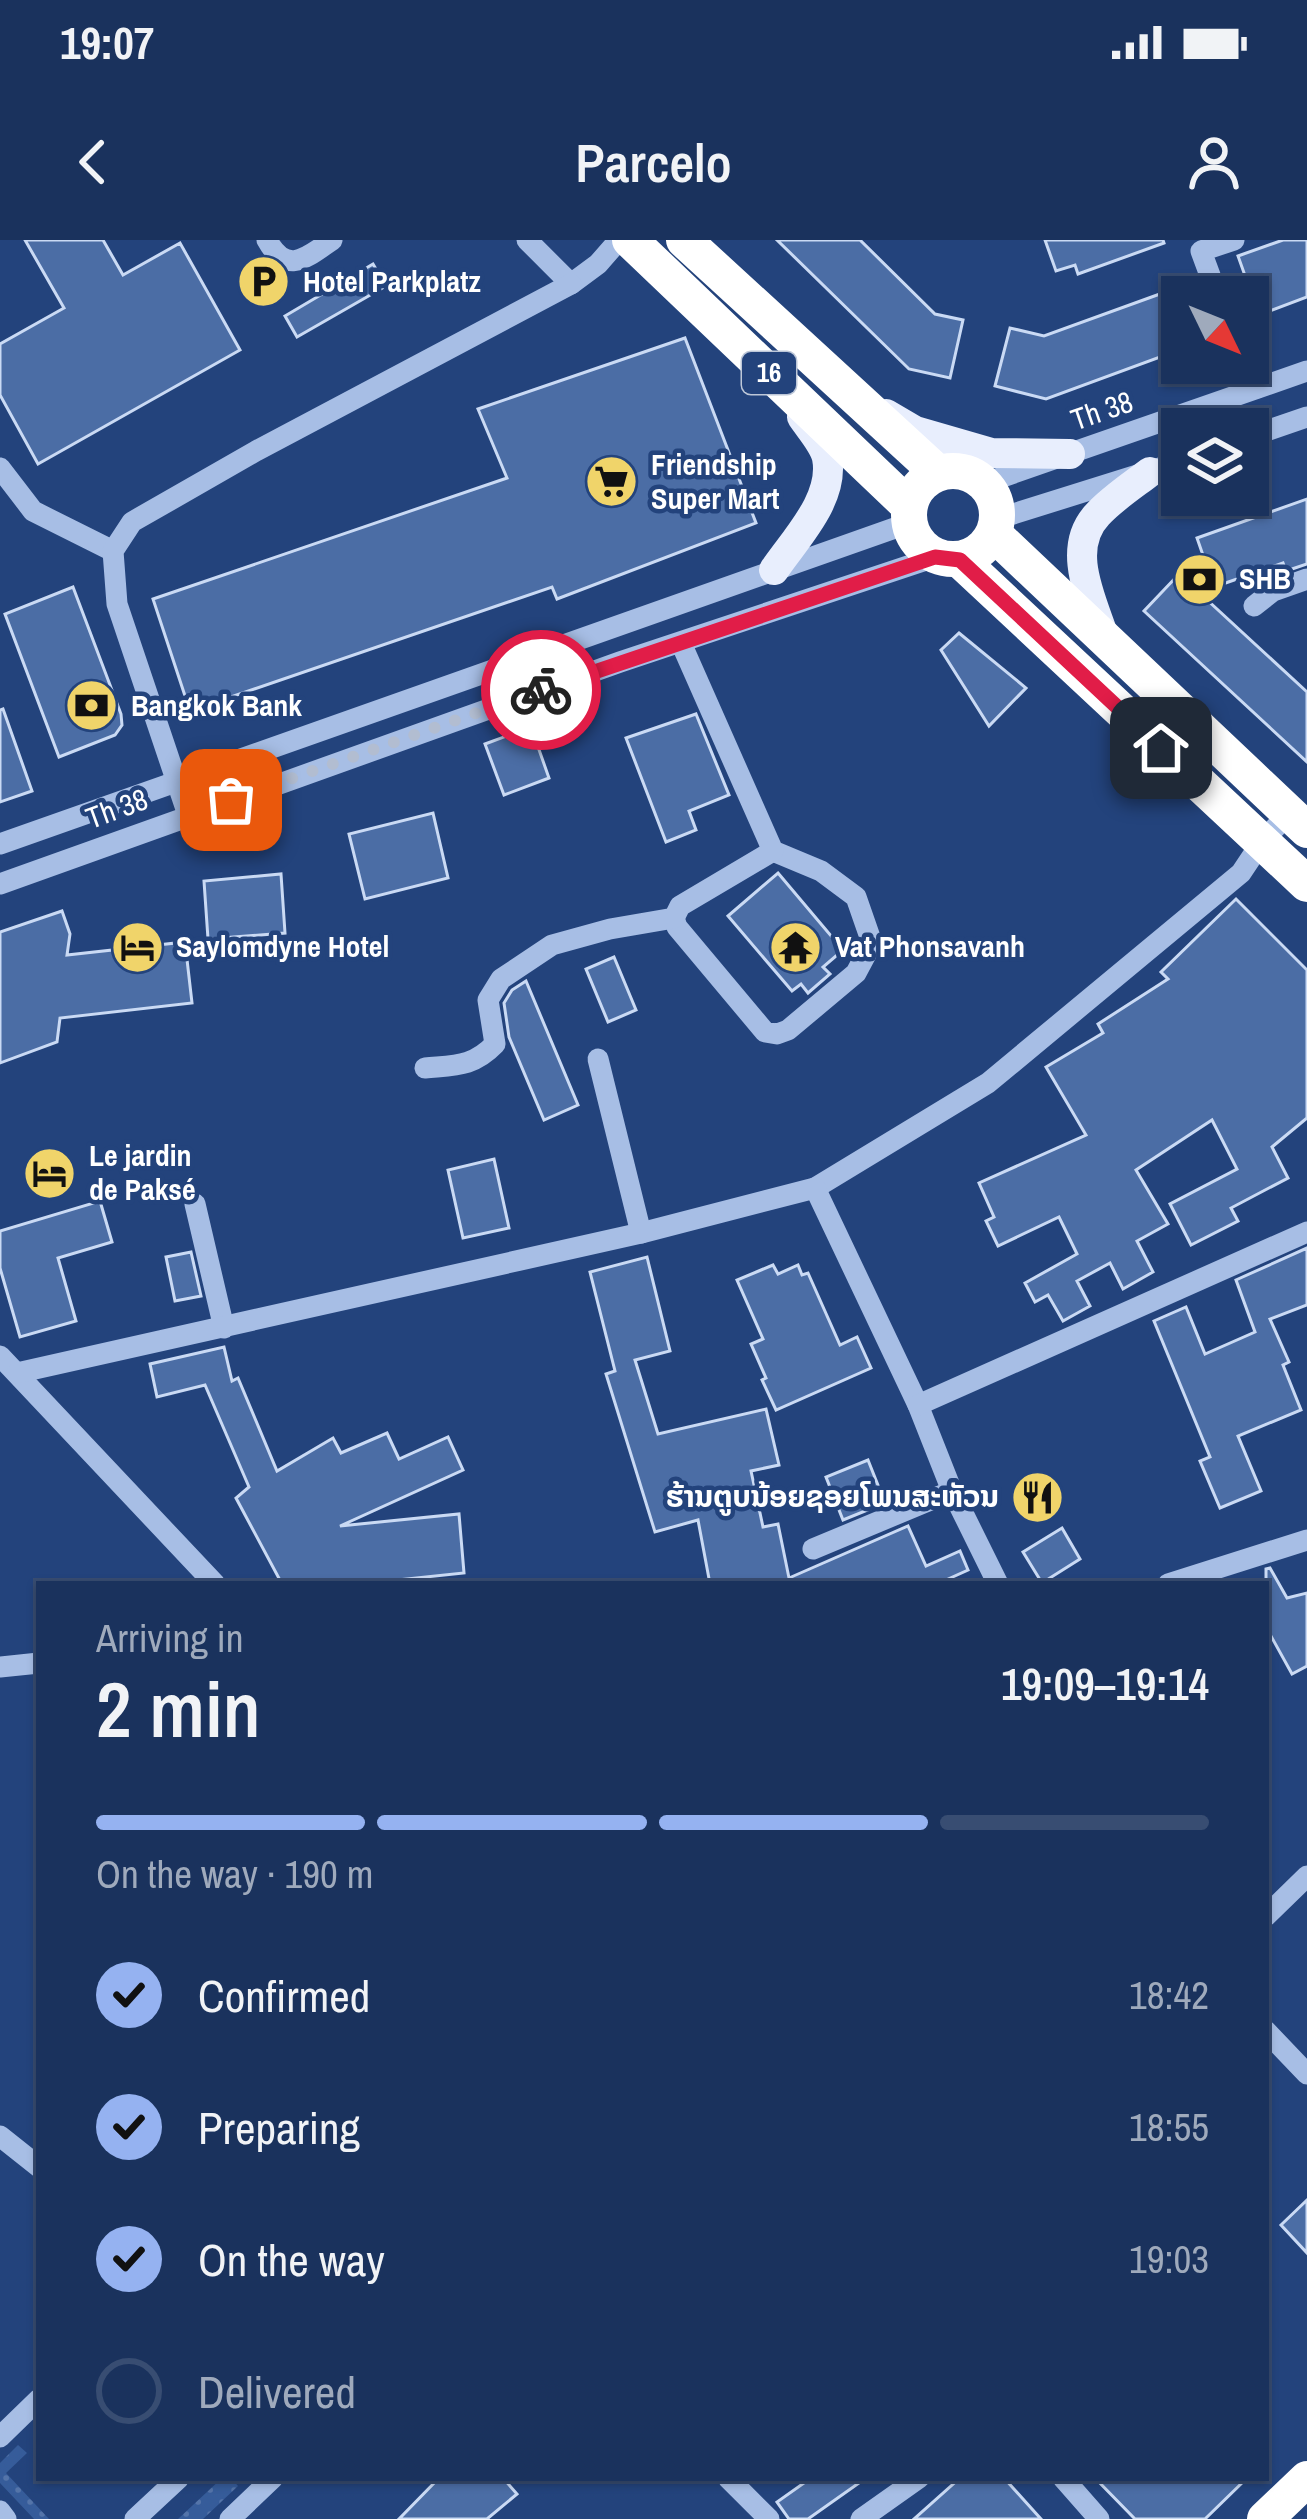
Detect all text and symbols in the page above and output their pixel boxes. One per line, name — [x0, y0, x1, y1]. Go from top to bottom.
text: 19:07 — [60, 12, 154, 73]
text: Parcelo — [575, 126, 732, 199]
icon: back — [60, 129, 126, 195]
icon: person — [1181, 129, 1247, 195]
parking icon: Hotel Parkplatz — [236, 254, 292, 310]
place label: Hotel Parkplatz — [303, 261, 481, 301]
north arrow — [1161, 276, 1269, 384]
map controls — [1161, 276, 1269, 516]
road number: 16 — [742, 352, 796, 394]
street label: Th 38 — [1065, 381, 1138, 439]
button: layers — [1161, 408, 1269, 516]
place label: Friendship Super Mart — [651, 444, 780, 518]
supermarket icon: Friendship Super Mart — [584, 454, 640, 510]
bank icon: SHB — [1172, 551, 1228, 607]
place label: SHB — [1239, 558, 1291, 598]
courier — [481, 630, 601, 750]
icon: bike — [508, 657, 574, 723]
bank icon: Bangkok Bank — [64, 678, 120, 734]
place label: Bangkok Bank — [131, 685, 302, 725]
pin — [1110, 697, 1212, 799]
icon: home — [1128, 715, 1194, 781]
pin — [180, 749, 282, 851]
icon: bag — [198, 767, 264, 833]
street label: Th 38 — [80, 779, 153, 838]
hotel icon: Saylomdyne Hotel — [109, 919, 165, 975]
temple icon: Vat Phonsavanh — [768, 919, 824, 975]
place label: Saylomdyne Hotel — [176, 926, 389, 966]
place label: Vat Phonsavanh — [835, 926, 1025, 966]
place label: Le jardin de Paksé — [89, 1135, 196, 1209]
hotel icon: Le jardin de Paksé — [22, 1145, 78, 1201]
restaurant icon: ຮ້ານຕູບນ້ອຍຊອຍໂພນສະຫັວນ — [1010, 1469, 1066, 1525]
place label: ຮ້ານຕູບນ້ອຍຊອຍໂພນສະຫັວນ — [666, 1476, 999, 1516]
text: Arriving in — [96, 1612, 244, 1664]
text: 19:09–19:14 — [1001, 1653, 1209, 1714]
text: 2 min — [96, 1656, 261, 1761]
text: On the way · 190 m — [96, 1848, 373, 1900]
icon: check — [96, 1962, 162, 2028]
text: Confirmed — [198, 1965, 370, 2026]
text: 18:42 — [1129, 1969, 1209, 2021]
icon: check — [96, 2094, 162, 2160]
text: Preparing — [198, 2097, 360, 2158]
text: 18:55 — [1129, 2101, 1209, 2153]
icon: check — [96, 2226, 162, 2292]
text: On the way — [198, 2229, 385, 2290]
text: 19:03 — [1129, 2233, 1209, 2285]
text: Delivered — [198, 2361, 356, 2422]

